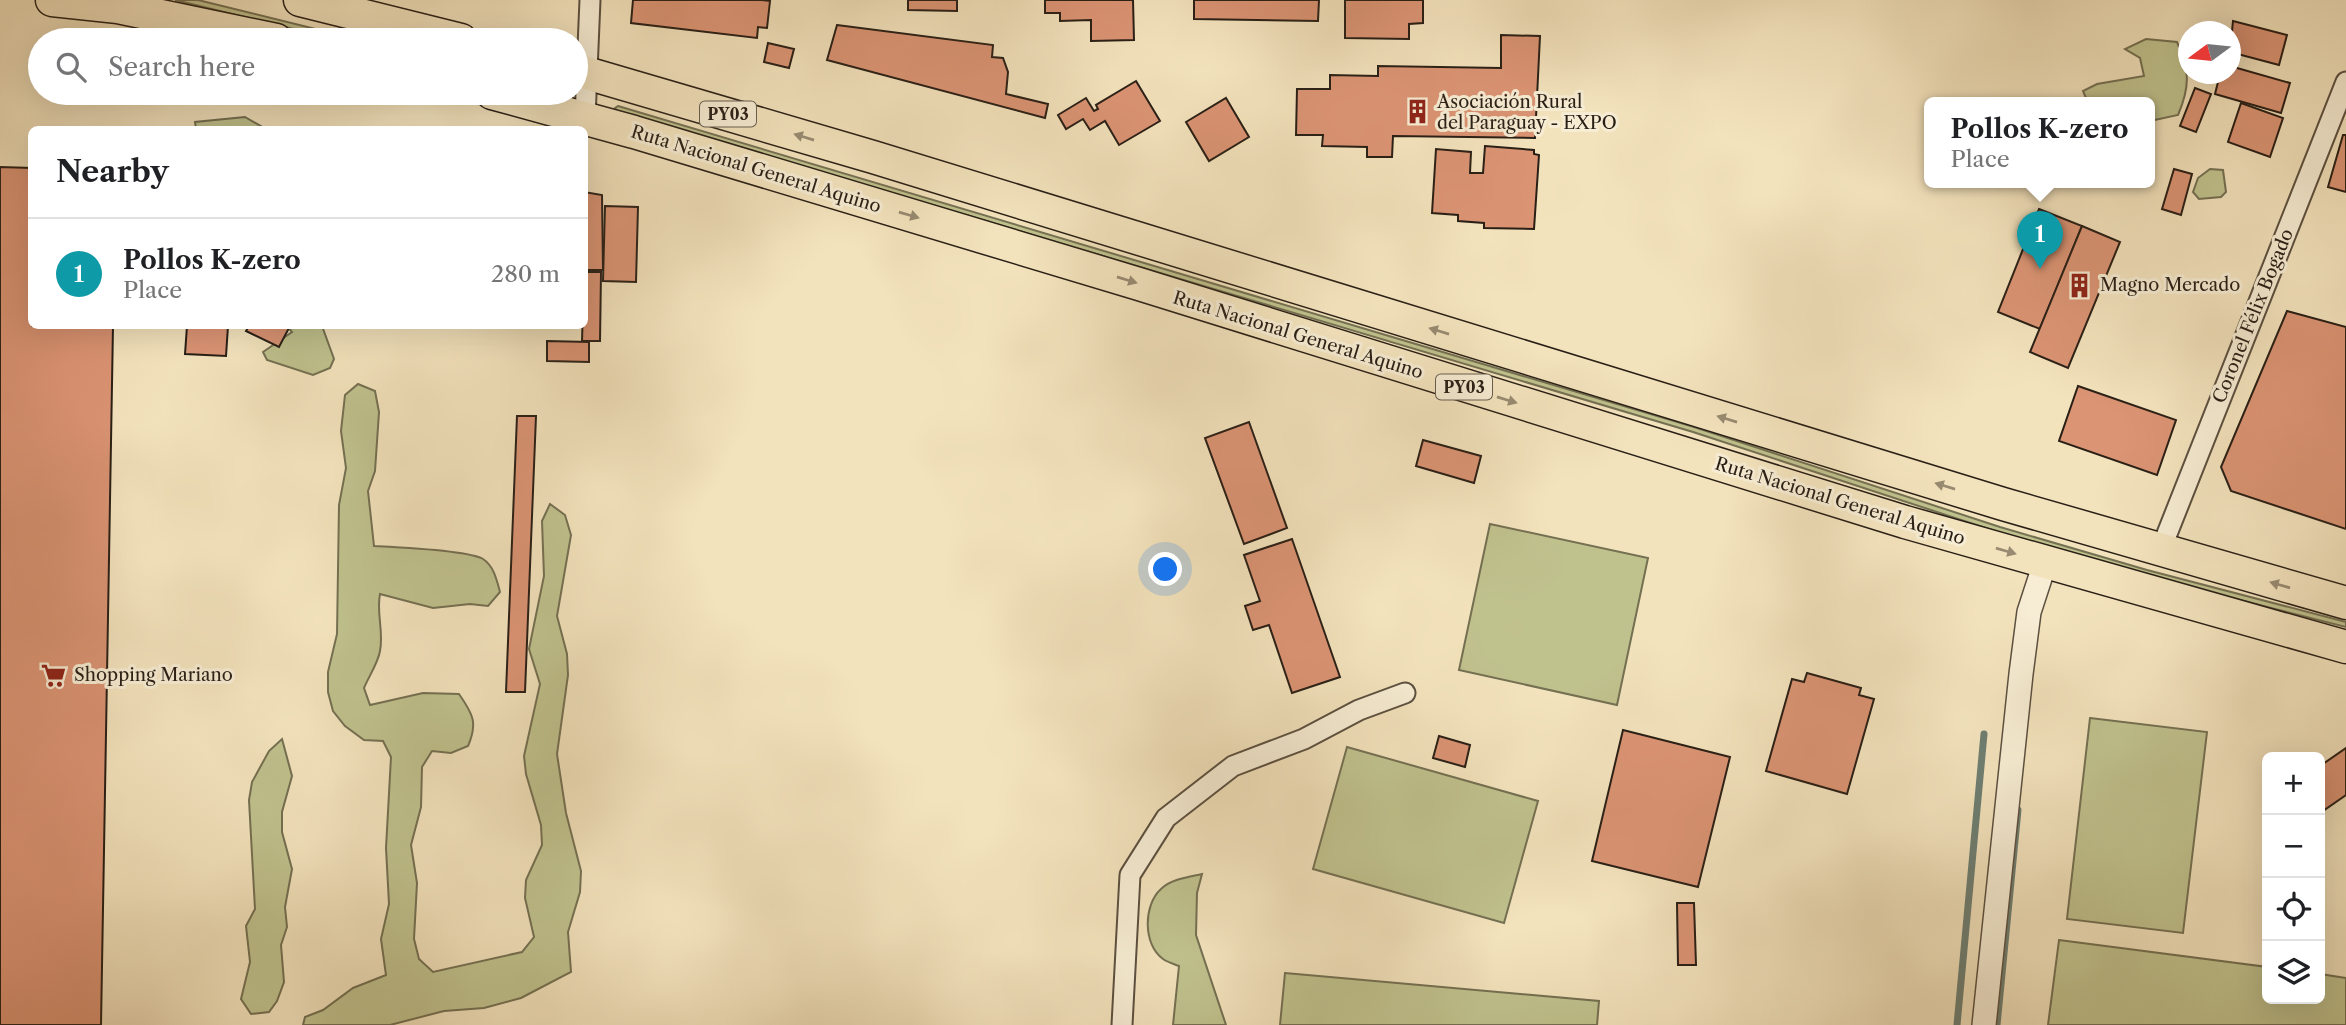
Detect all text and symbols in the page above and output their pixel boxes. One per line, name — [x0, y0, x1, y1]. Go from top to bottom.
north arrow — [2178, 21, 2241, 84]
search box — [28, 28, 588, 105]
icon: search — [52, 48, 90, 86]
text: Search here — [108, 51, 255, 83]
place label: Asociación Rural del Paraguay - EXPO — [1436, 91, 1617, 134]
popup — [1924, 97, 2155, 188]
building icon: Asociación Rural del Paraguay - EXPO — [1403, 98, 1431, 126]
road number: PY03 — [700, 102, 756, 126]
text: Pollos K-zero — [1951, 113, 2128, 145]
street label: Ruta Nacional General Aquino — [628, 120, 884, 218]
one-way arrow — [793, 131, 814, 142]
text: Place — [1951, 145, 2010, 173]
text: Nearby — [56, 153, 169, 190]
one-way arrow — [898, 211, 919, 221]
pin: 1 — [2017, 211, 2063, 269]
street label: Coronel Félix Bogado — [2208, 226, 2298, 406]
text: Pollos K-zero — [123, 244, 301, 276]
text: 1 — [74, 260, 84, 288]
text: 280 m — [491, 260, 560, 288]
building icon: Magno Mercado — [2066, 271, 2094, 299]
place label: Magno Mercado — [2100, 274, 2240, 296]
text: Place — [123, 276, 182, 304]
one-way arrow — [1116, 276, 1137, 286]
street label: Ruta Nacional General Aquino — [1170, 286, 1426, 384]
one-way arrow — [1428, 325, 1449, 335]
road number: PY03 — [1436, 374, 1492, 400]
one-way arrow — [1497, 395, 1518, 405]
one-way arrow — [1716, 414, 1737, 424]
street label: Ruta Nacional General Aquino — [1712, 452, 1968, 550]
one-way arrow — [1934, 480, 1955, 490]
one-way arrow — [1996, 547, 2017, 557]
your location — [1148, 552, 1182, 586]
one-way arrow — [2269, 579, 2290, 589]
supermarket icon: Shopping Mariano — [40, 661, 68, 689]
place label: Shopping Mariano — [74, 664, 233, 686]
map controls — [2262, 752, 2325, 1004]
button: + — [2262, 752, 2325, 815]
button: − — [2262, 815, 2325, 878]
button: locate — [2262, 878, 2325, 941]
button: layers — [2262, 941, 2325, 1004]

